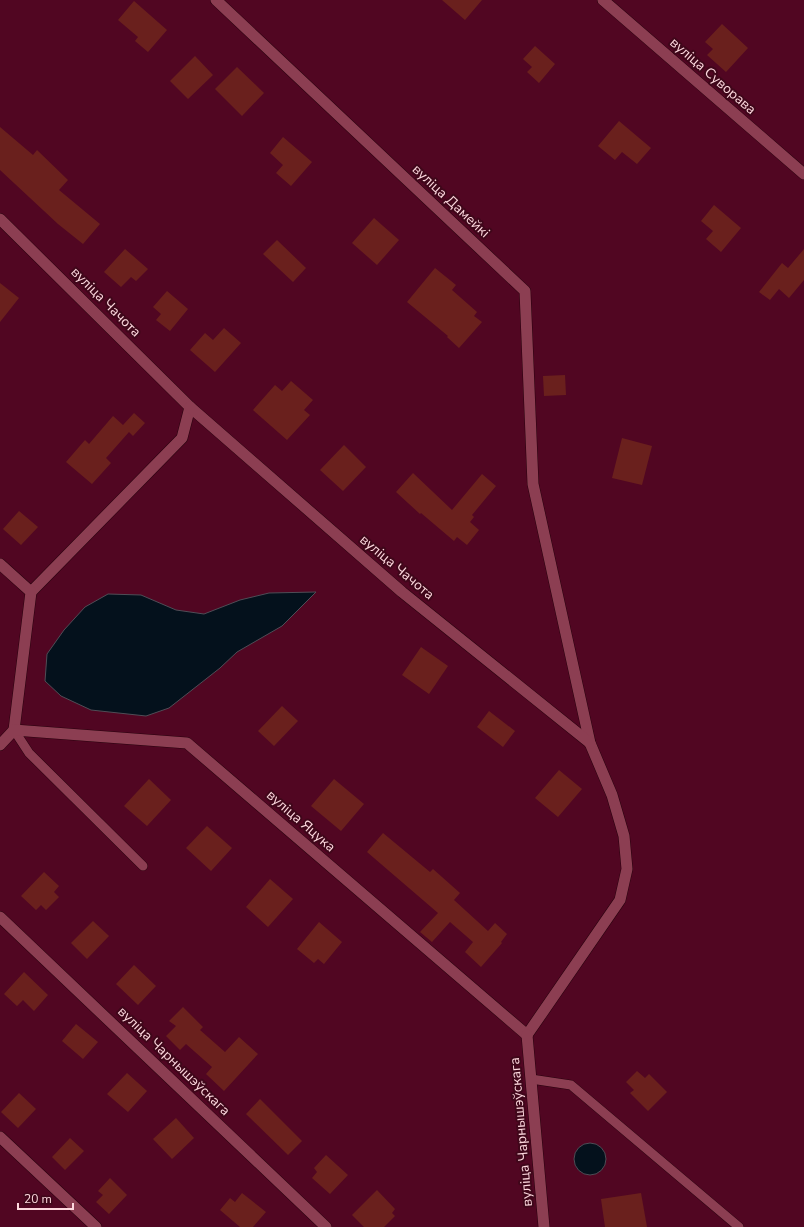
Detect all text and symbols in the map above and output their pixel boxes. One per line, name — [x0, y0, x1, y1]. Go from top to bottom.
street label: вуліца Суворава — [666, 33, 760, 119]
street label: вуліца Дамейкі — [408, 160, 494, 242]
street label: вуліца Чачота — [67, 263, 145, 341]
street label: вуліца Чачота — [356, 530, 438, 604]
street label: вуліца Яцука — [262, 786, 340, 856]
street label: вуліца Чарнышэўскага — [114, 1002, 234, 1120]
street label: вуліца Чарнышэўскага — [505, 1057, 537, 1207]
scale bar — [18, 1185, 73, 1211]
text: 20 m — [24, 1191, 52, 1207]

